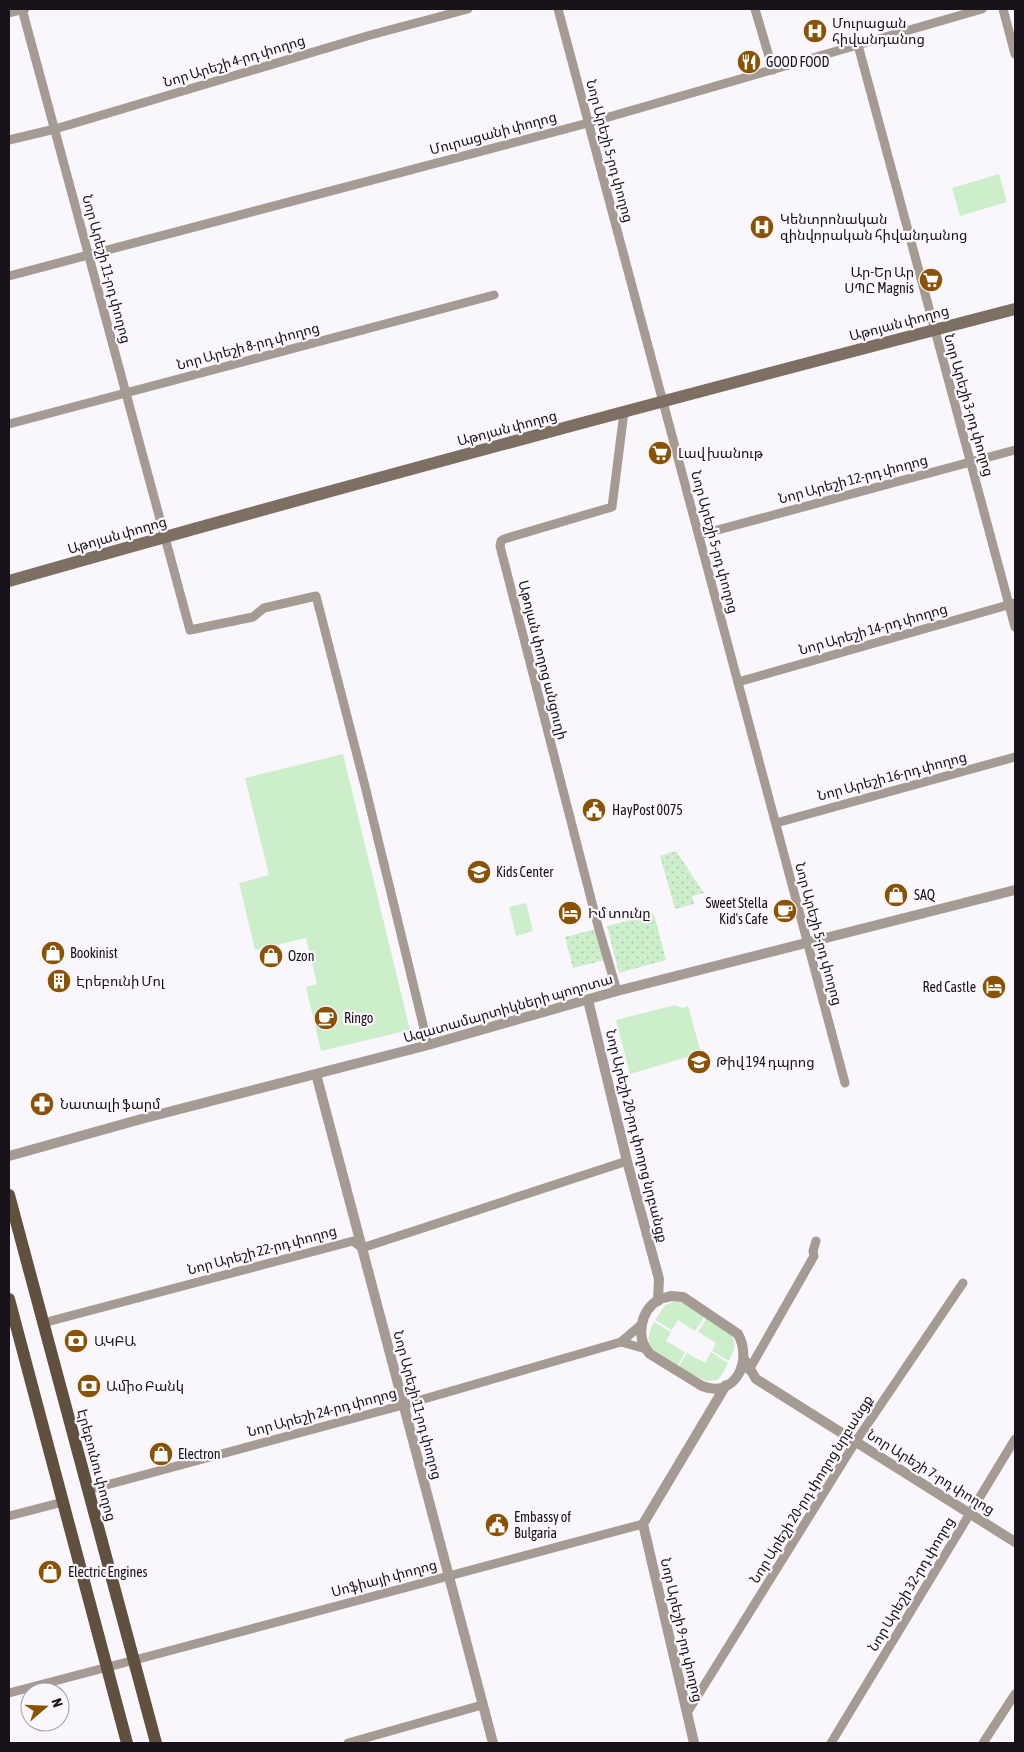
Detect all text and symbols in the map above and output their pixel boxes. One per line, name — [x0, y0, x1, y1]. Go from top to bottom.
place label: Մուրացան հիվանդանոց — [832, 15, 925, 47]
hospital icon: Մուրացան հիվանդանոց — [802, 18, 828, 44]
street label: Նոր Արեշի 4-րդ փողոց — [161, 32, 307, 90]
restaurant icon: GOOD FOOD — [736, 49, 762, 75]
place label: GOOD FOOD — [766, 54, 830, 70]
street label: Նոր Արեշի 5-րդ փողոց — [583, 78, 637, 224]
street label: Մուրացանի փողոց — [428, 108, 558, 158]
street label: Նոր Արեշի 11-րդ փողոց — [79, 193, 135, 345]
place label: Կենտրոնական զինվորական հիվանդանոց — [780, 211, 968, 243]
hospital icon: Կենտրոնական զինվորական հիվանդանոց — [749, 214, 775, 240]
place label: Ար-Եր Ար ՍՊԸ Magnis — [844, 264, 914, 296]
supermarket icon: Ար-Եր Ար ՍՊԸ Magnis — [918, 267, 944, 293]
street label: Աթոյան փողոց — [847, 302, 951, 344]
street label: Նոր Արեշի 8-րդ փողոց — [175, 319, 321, 373]
street label: Նոր Արեշի 3-րդ փողոց — [941, 332, 997, 478]
street label: Աթոյան փողոց — [455, 407, 559, 449]
supermarket icon: Լավ խանութ — [647, 440, 673, 466]
place label: Լավ խանութ — [678, 445, 764, 461]
street label: Նոր Արեշի 12-րդ փողոց — [777, 451, 929, 507]
street label: Նոր Արեշի 5-րդ փողոց — [688, 469, 742, 615]
street label: Աթոյան փողոց — [66, 513, 168, 557]
street label: Աթոյան փողոց անցուղի — [515, 579, 571, 741]
street label: Նոր Արեշի 14-րդ փողոց — [797, 600, 949, 658]
street label: Նոր Արեշի 16-րդ փողոց — [816, 748, 968, 804]
public building icon: HayPost 0075 — [581, 797, 607, 823]
place label: HayPost 0075 — [612, 802, 683, 818]
school or university icon: Kids Center — [466, 859, 492, 885]
street label: Նոր Արեշի 5-րդ փողոց — [792, 861, 846, 1007]
place label: Kids Center — [496, 864, 554, 880]
shop icon: SAQ — [883, 882, 909, 908]
place label: SAQ — [914, 887, 936, 903]
place label: Sweet Stella Kid's Cafe — [705, 895, 768, 927]
cafe icon: Sweet Stella Kid's Cafe — [772, 898, 798, 924]
hotel icon: Իմ տունը — [557, 900, 583, 926]
place label: Իմ տունը — [588, 905, 651, 921]
shop icon: Bookinist — [40, 940, 66, 966]
shop icon: Ozon — [258, 943, 284, 969]
place label: Bookinist — [70, 945, 118, 961]
place label: Ozon — [288, 948, 314, 964]
building icon: Էրեբունի Մոլ — [46, 968, 72, 994]
street label: Ազատամարտիկների պողոտա — [401, 970, 615, 1046]
place label: Էրեբունի Մոլ — [76, 973, 165, 989]
hotel icon: Red Castle — [981, 974, 1007, 1000]
place label: Red Castle — [922, 979, 976, 995]
cafe icon: Ringo — [313, 1005, 339, 1031]
place label: Ringo — [344, 1010, 373, 1026]
street label: Նոր Արեշի 20-րդ փողոց նրբանցք — [603, 1028, 671, 1244]
school or university icon: Թիվ 194 դպրոց — [686, 1049, 712, 1075]
place label: Թիվ 194 դպրոց — [716, 1054, 815, 1070]
pharmacy icon: Նատալի ֆարմ — [29, 1091, 55, 1117]
place label: Նատալի ֆարմ — [60, 1096, 161, 1112]
street label: Նոր Արեշի 22-րդ փողոց — [186, 1222, 338, 1278]
bank icon: ԱԿԲԱ — [63, 1328, 89, 1354]
street label: Նոր Արեշի 11-րդ փողոց — [390, 1329, 446, 1481]
place label: ԱԿԲԱ — [94, 1333, 136, 1349]
bank icon: Ամիօ Բանկ — [76, 1373, 102, 1399]
place label: Ամիօ Բանկ — [106, 1378, 184, 1394]
street label: Նոր Արեշի 24-րդ փողոց — [246, 1384, 398, 1440]
street label: Նոր Արեշի 20-րդ փողոց նրբանցք — [746, 1392, 876, 1586]
street label: Էրեբունու փողոց — [74, 1407, 120, 1523]
street label: Նոր Արեշի 7-րդ փողոց — [864, 1426, 998, 1518]
shop icon: Electron — [148, 1441, 174, 1467]
place label: Electron — [178, 1446, 221, 1462]
place label: Embassy of Bulgaria — [514, 1509, 571, 1541]
public building icon: Embassy of Bulgaria — [484, 1512, 510, 1538]
street label: Նոր Արեշի 32-րդ փողոց — [865, 1514, 957, 1654]
street label: Սոֆիայի փողոց — [329, 1556, 439, 1600]
street label: Նոր Արեշի 9-րդ փողոց — [658, 1556, 706, 1704]
shop icon: Electric Engines — [37, 1559, 63, 1585]
place label: Electric Engines — [68, 1564, 148, 1580]
north arrow — [20, 1682, 70, 1732]
text: N — [48, 1696, 66, 1709]

